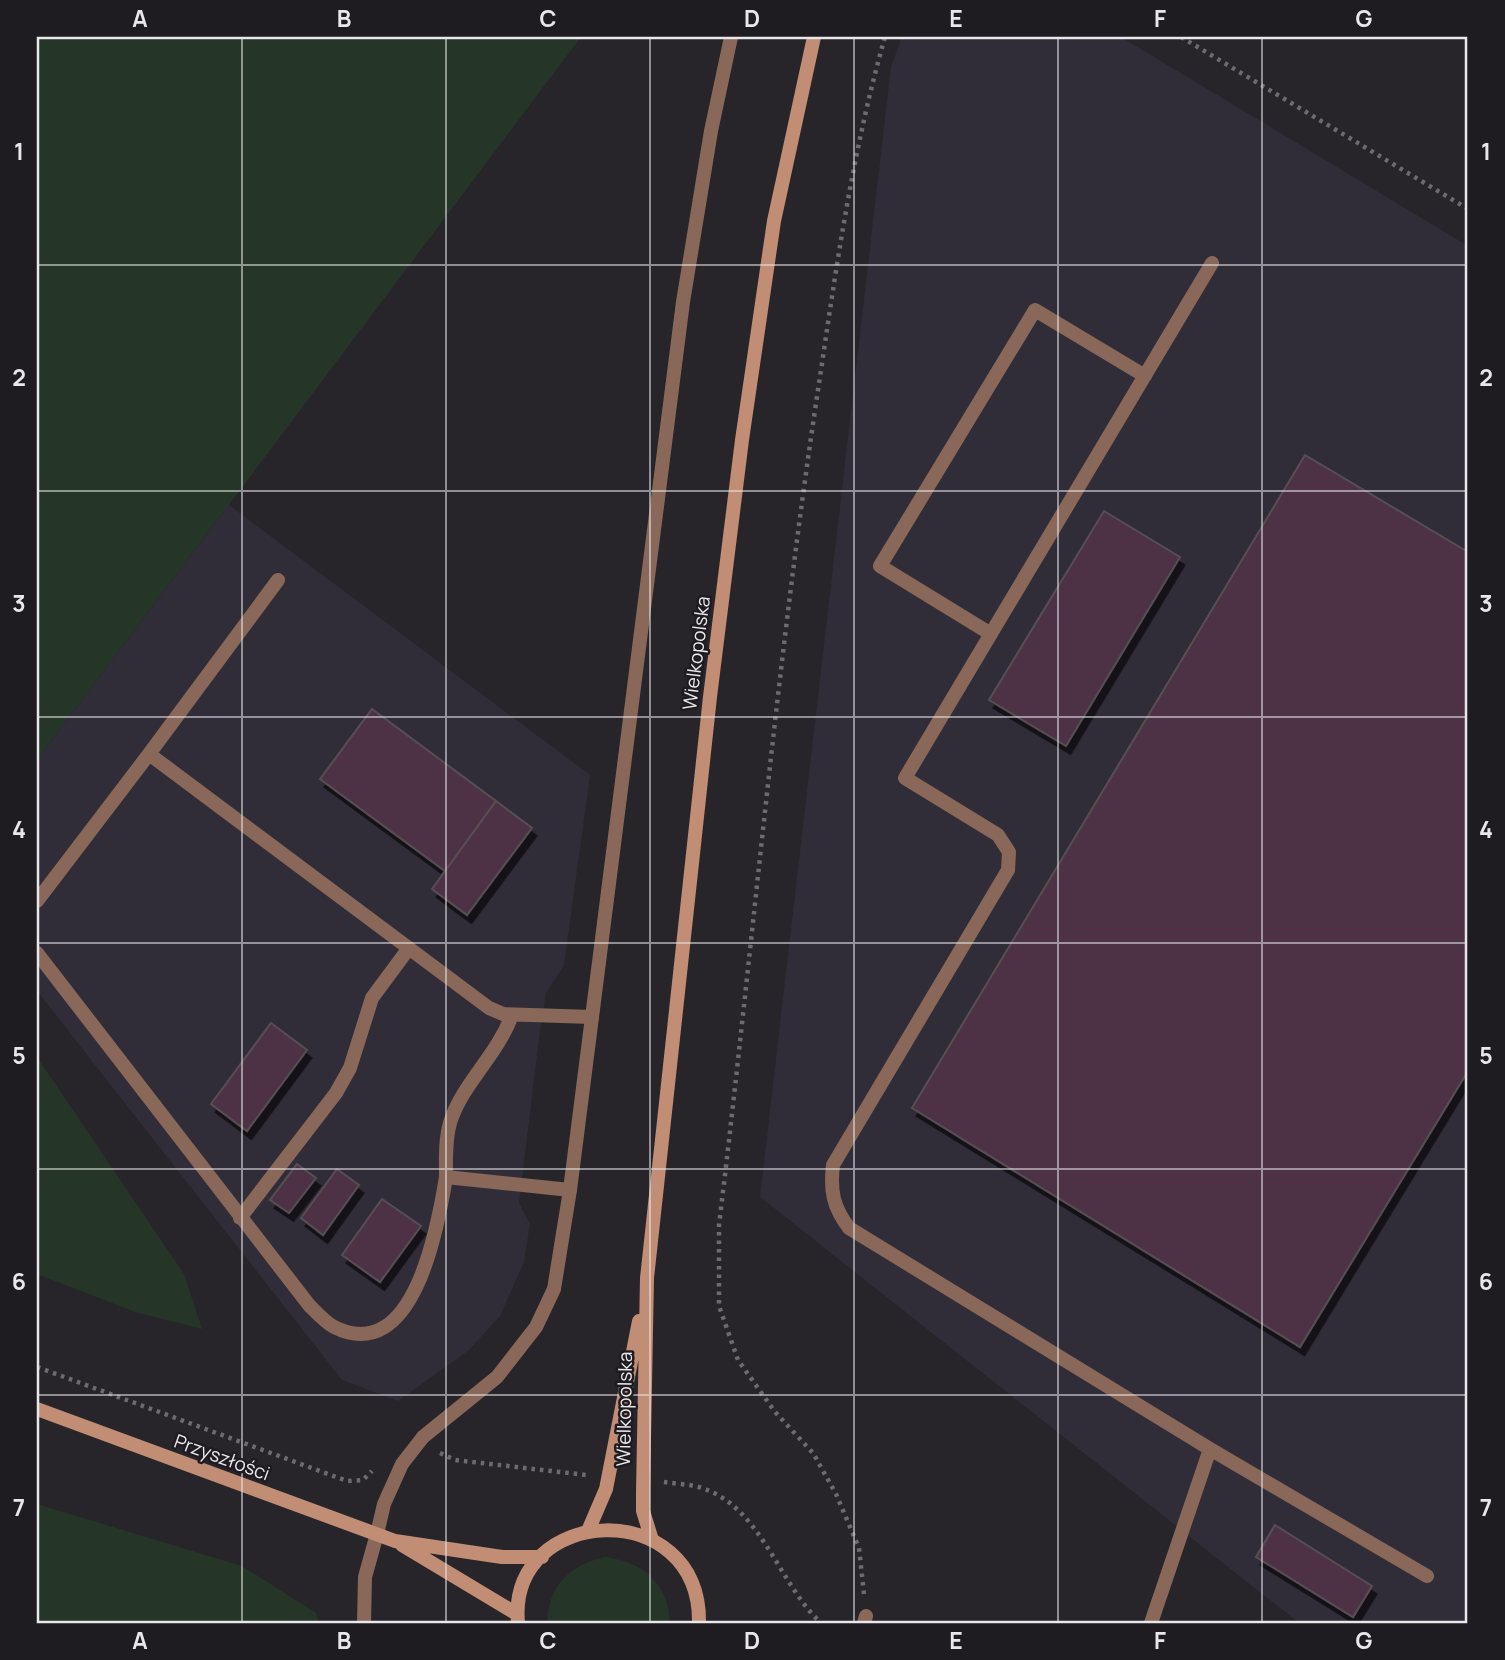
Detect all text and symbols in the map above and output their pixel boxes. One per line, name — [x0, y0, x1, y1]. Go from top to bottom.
text: A — [132, 2, 148, 34]
text: B — [337, 2, 351, 34]
text: C — [540, 2, 557, 34]
text: D — [744, 2, 760, 34]
text: E — [949, 2, 963, 34]
text: F — [1154, 2, 1166, 34]
text: G — [1356, 2, 1373, 34]
text: 1 — [14, 135, 24, 167]
text: 1 — [1481, 135, 1491, 167]
text: 2 — [12, 361, 26, 393]
text: 2 — [1479, 361, 1493, 393]
text: 3 — [12, 587, 26, 619]
text: 3 — [1479, 587, 1493, 619]
street label: Wielkopolska — [676, 594, 716, 712]
text: 4 — [12, 813, 26, 845]
text: 4 — [1479, 813, 1493, 845]
text: 5 — [12, 1039, 26, 1071]
text: 5 — [1479, 1039, 1493, 1071]
text: 6 — [12, 1265, 26, 1297]
text: 6 — [1479, 1265, 1493, 1297]
street label: Wielkopolska — [610, 1351, 638, 1467]
street label: Przyszłości — [171, 1428, 273, 1486]
text: 7 — [13, 1491, 25, 1523]
text: 7 — [1480, 1491, 1492, 1523]
text: A — [132, 1624, 148, 1656]
text: B — [337, 1624, 351, 1656]
text: C — [540, 1624, 557, 1656]
text: D — [744, 1624, 760, 1656]
text: E — [949, 1624, 963, 1656]
text: F — [1154, 1624, 1166, 1656]
text: G — [1356, 1624, 1373, 1656]

